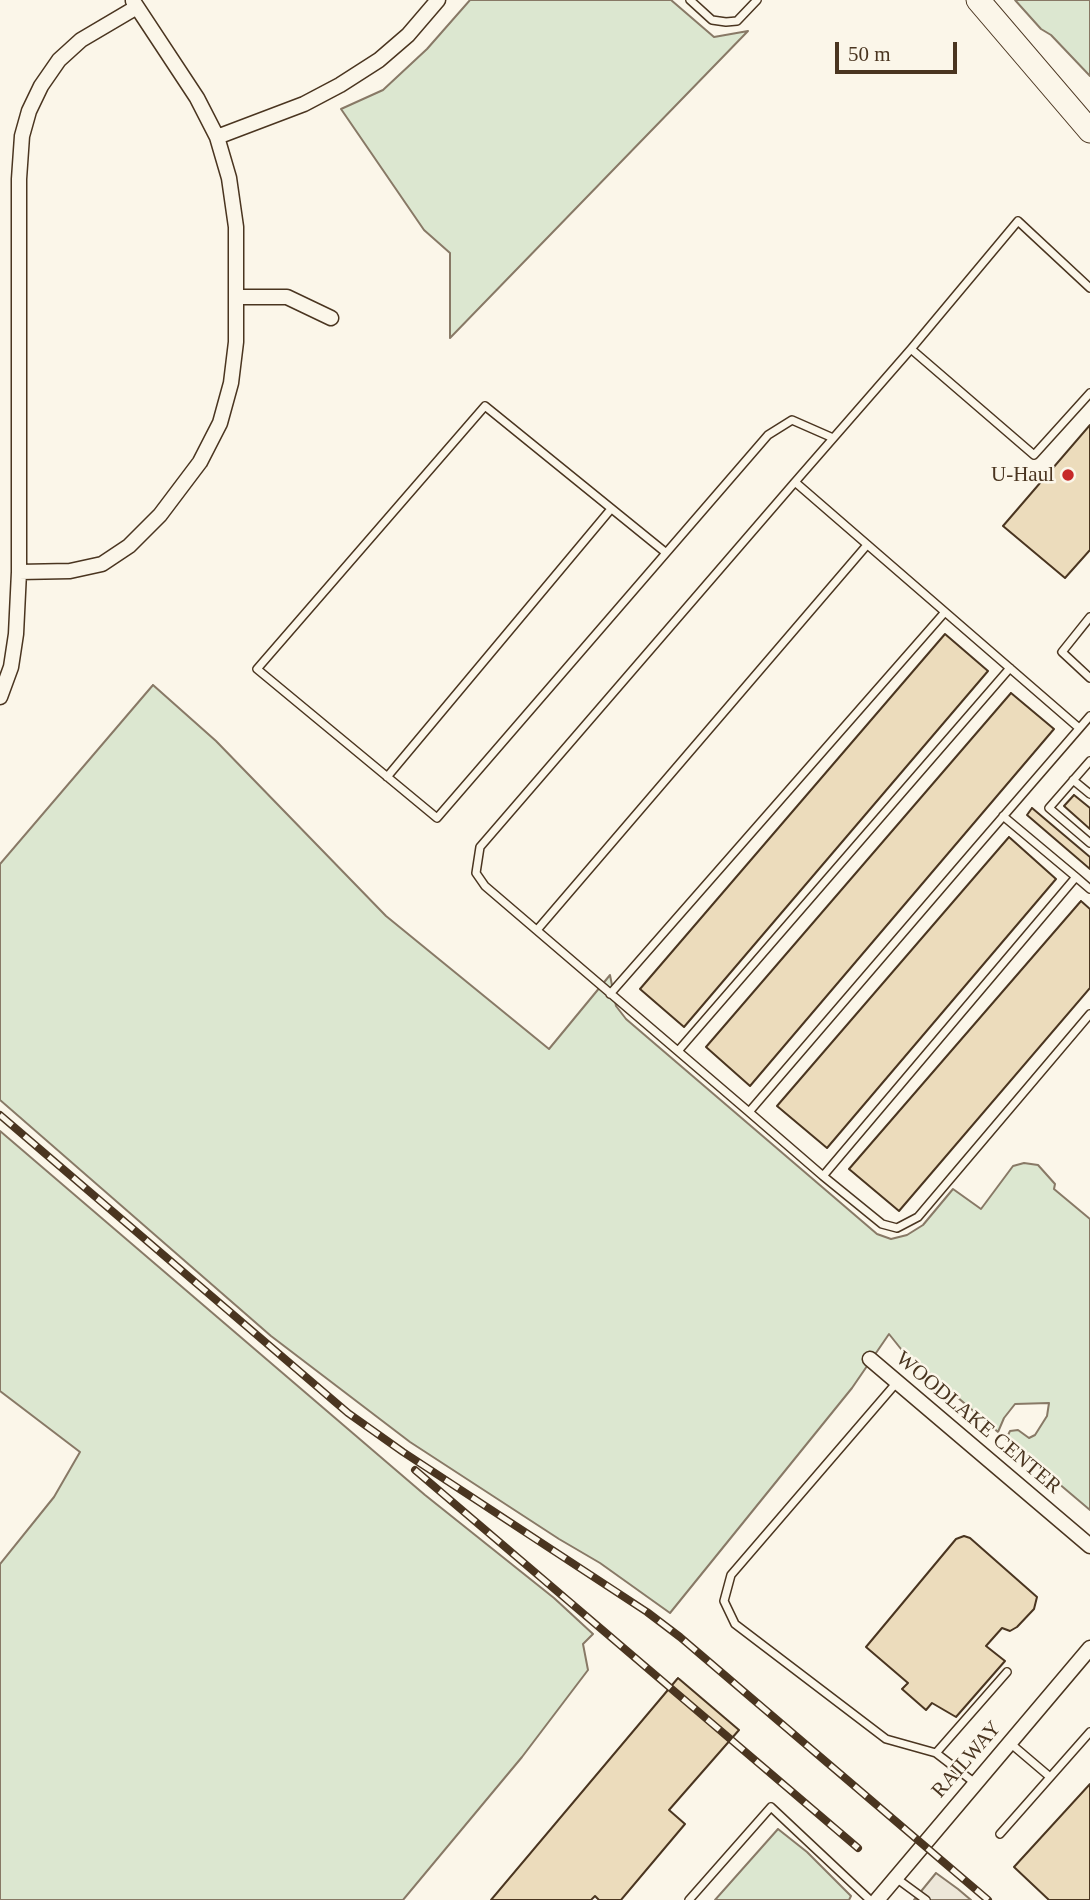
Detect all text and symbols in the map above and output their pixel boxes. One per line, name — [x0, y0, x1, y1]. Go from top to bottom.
scale bar — [838, 28, 960, 72]
text: 50 m — [848, 42, 891, 66]
place label: U-Haul — [991, 462, 1054, 488]
marker: U-Haul — [1060, 467, 1076, 483]
street label: WOODLAKE CENTER — [890, 1346, 1066, 1500]
street label: RAILWAY — [927, 1717, 1007, 1803]

